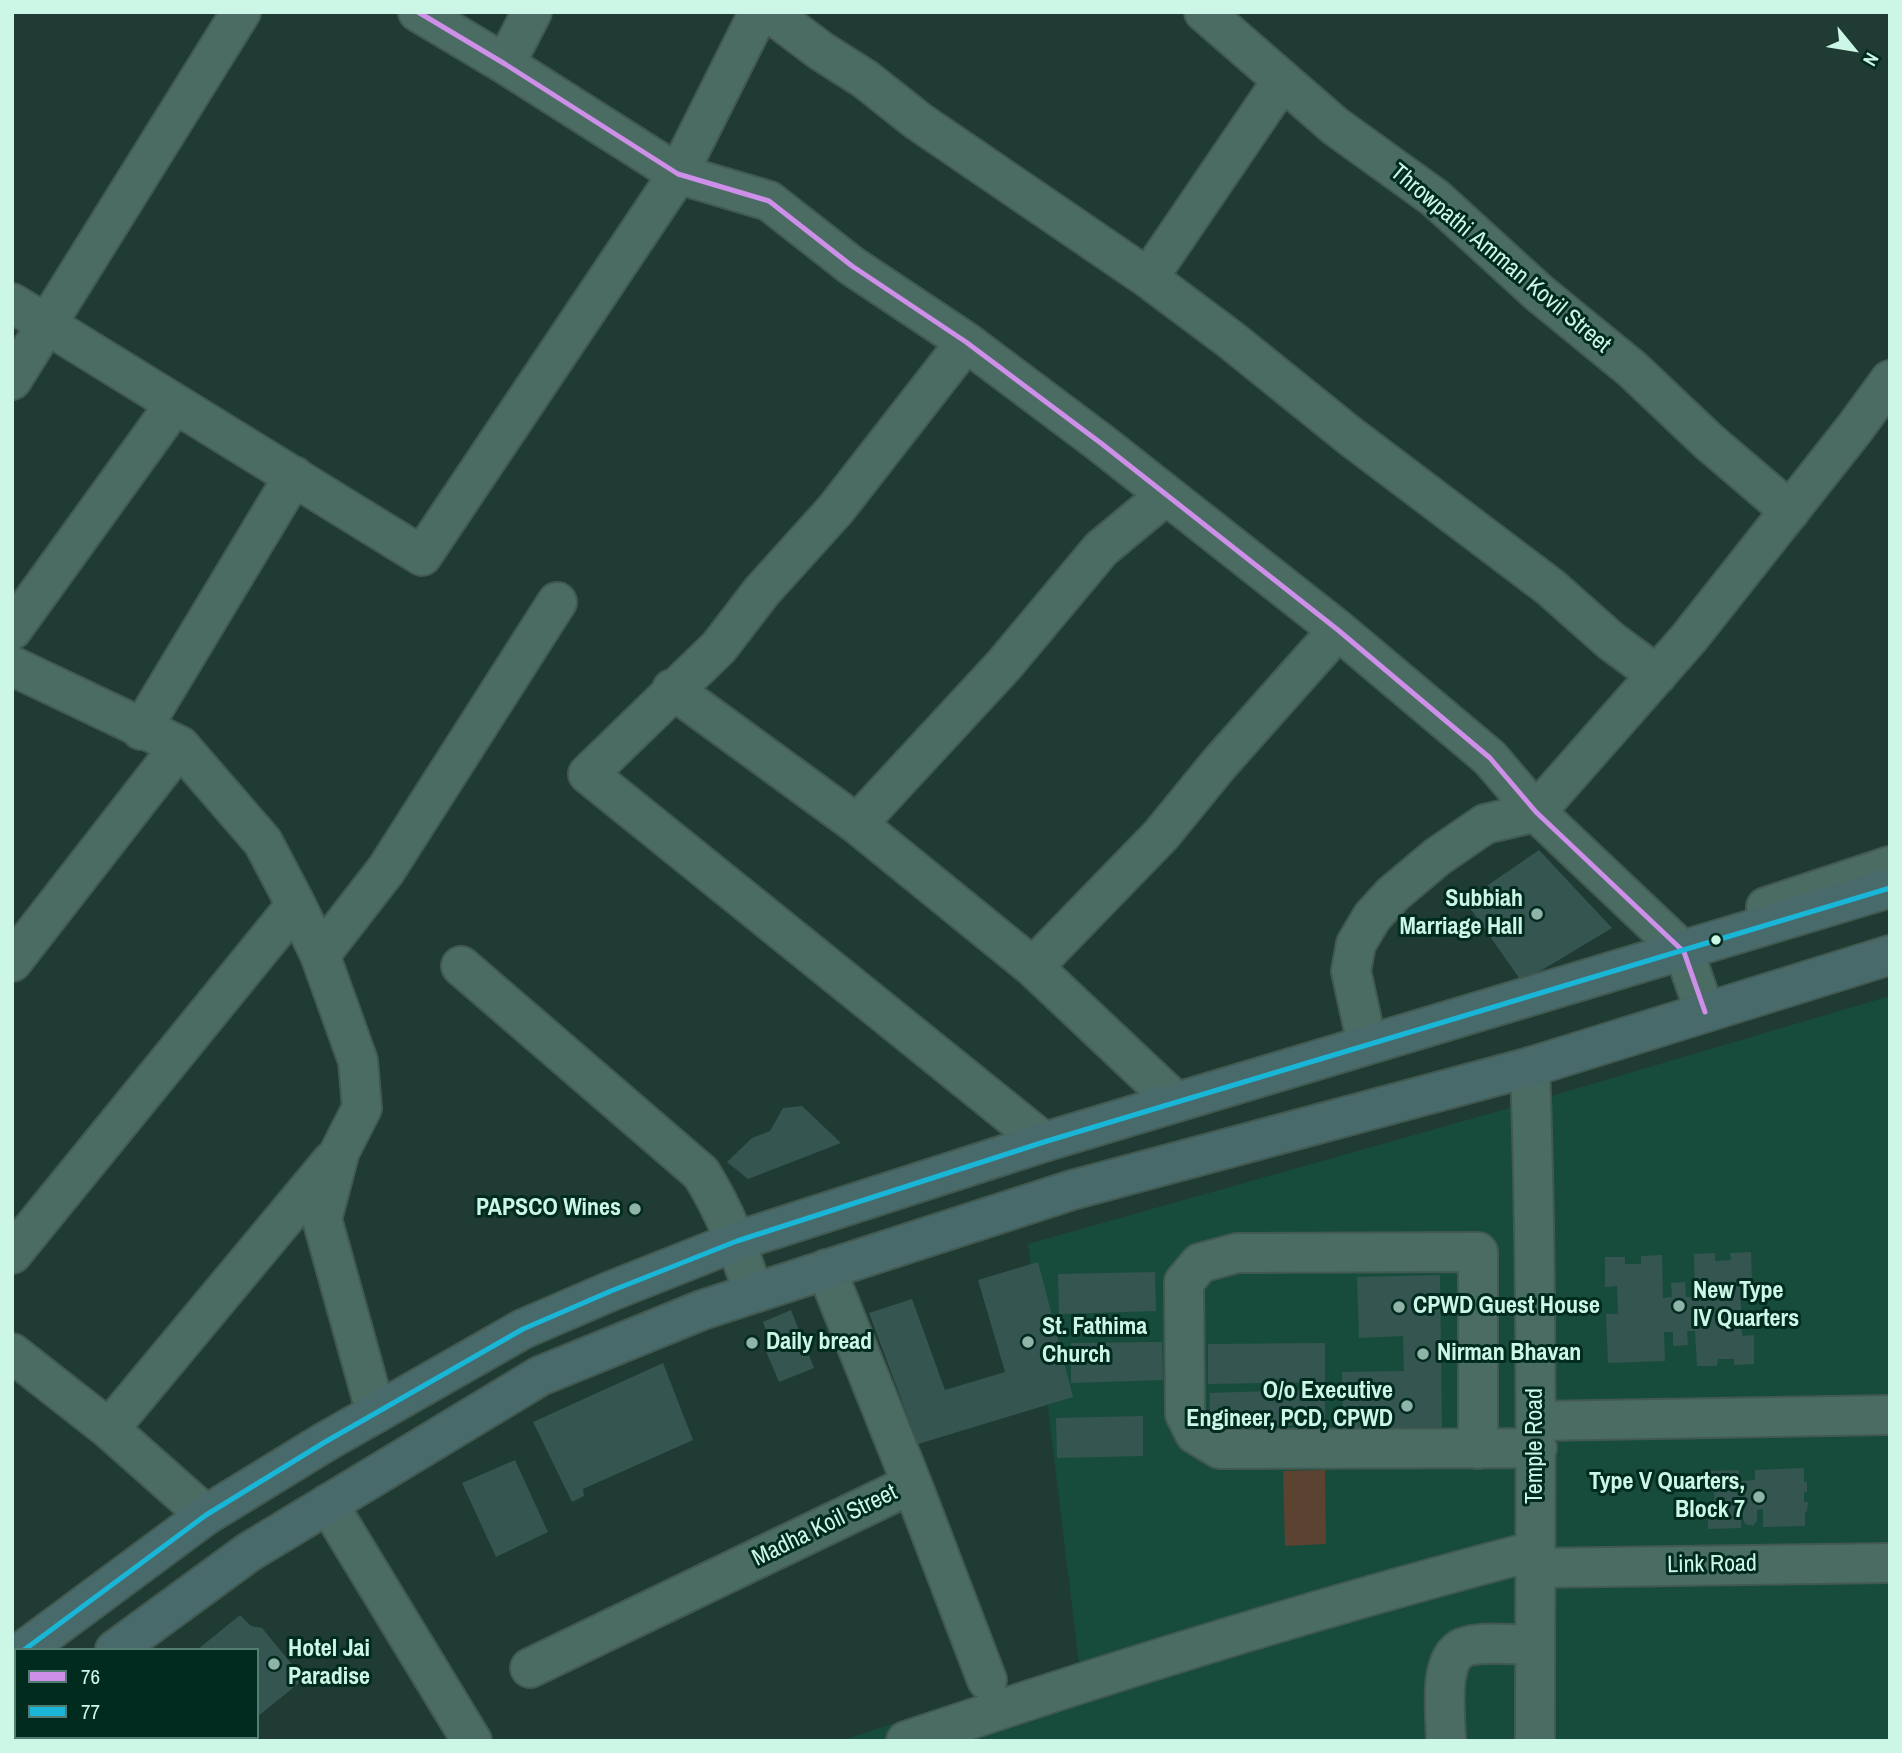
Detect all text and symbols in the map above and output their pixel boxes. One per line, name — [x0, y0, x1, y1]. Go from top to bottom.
north arrow — [1818, 14, 1888, 84]
text: N — [1857, 48, 1885, 71]
street label: Throwpathi Amman Kovil Street — [1384, 158, 1616, 360]
place label: Subbiah Marriage Hall — [1399, 886, 1523, 942]
marker: Subbiah Marriage Hall — [1529, 906, 1545, 922]
unlabelled marker — [1709, 933, 1723, 947]
place label: PAPSCO Wines — [476, 1195, 621, 1223]
marker: PAPSCO Wines — [627, 1201, 643, 1217]
place label: New Type IV Quarters — [1693, 1278, 1799, 1334]
place label: CPWD Guest House — [1413, 1293, 1600, 1321]
marker: New Type IV Quarters — [1671, 1298, 1687, 1314]
marker: CPWD Guest House — [1391, 1299, 1407, 1315]
place label: St. Fathima Church — [1042, 1314, 1147, 1370]
place label: Daily bread — [766, 1329, 872, 1357]
marker: St. Fathima Church — [1020, 1334, 1036, 1350]
marker: Daily bread — [744, 1335, 760, 1351]
place label: Nirman Bhavan — [1437, 1340, 1581, 1368]
marker: Nirman Bhavan — [1415, 1346, 1431, 1362]
place label: O/o Executive Engineer, PCD, CPWD — [1186, 1378, 1393, 1434]
street label: Temple Road — [1522, 1388, 1550, 1504]
marker: O/o Executive Engineer, PCD, CPWD — [1399, 1398, 1415, 1414]
place label: Type V Quarters, Block 7 — [1589, 1469, 1745, 1525]
street label: Madha Koil Street — [748, 1479, 902, 1573]
marker: Type V Quarters, Block 7 — [1751, 1489, 1767, 1505]
street label: Link Road — [1667, 1550, 1757, 1580]
place label: Hotel Jai Paradise — [288, 1636, 370, 1692]
legend — [14, 1648, 259, 1739]
marker: Hotel Jai Paradise — [266, 1656, 282, 1672]
text: 76 — [81, 1662, 100, 1691]
text: 77 — [81, 1697, 100, 1726]

